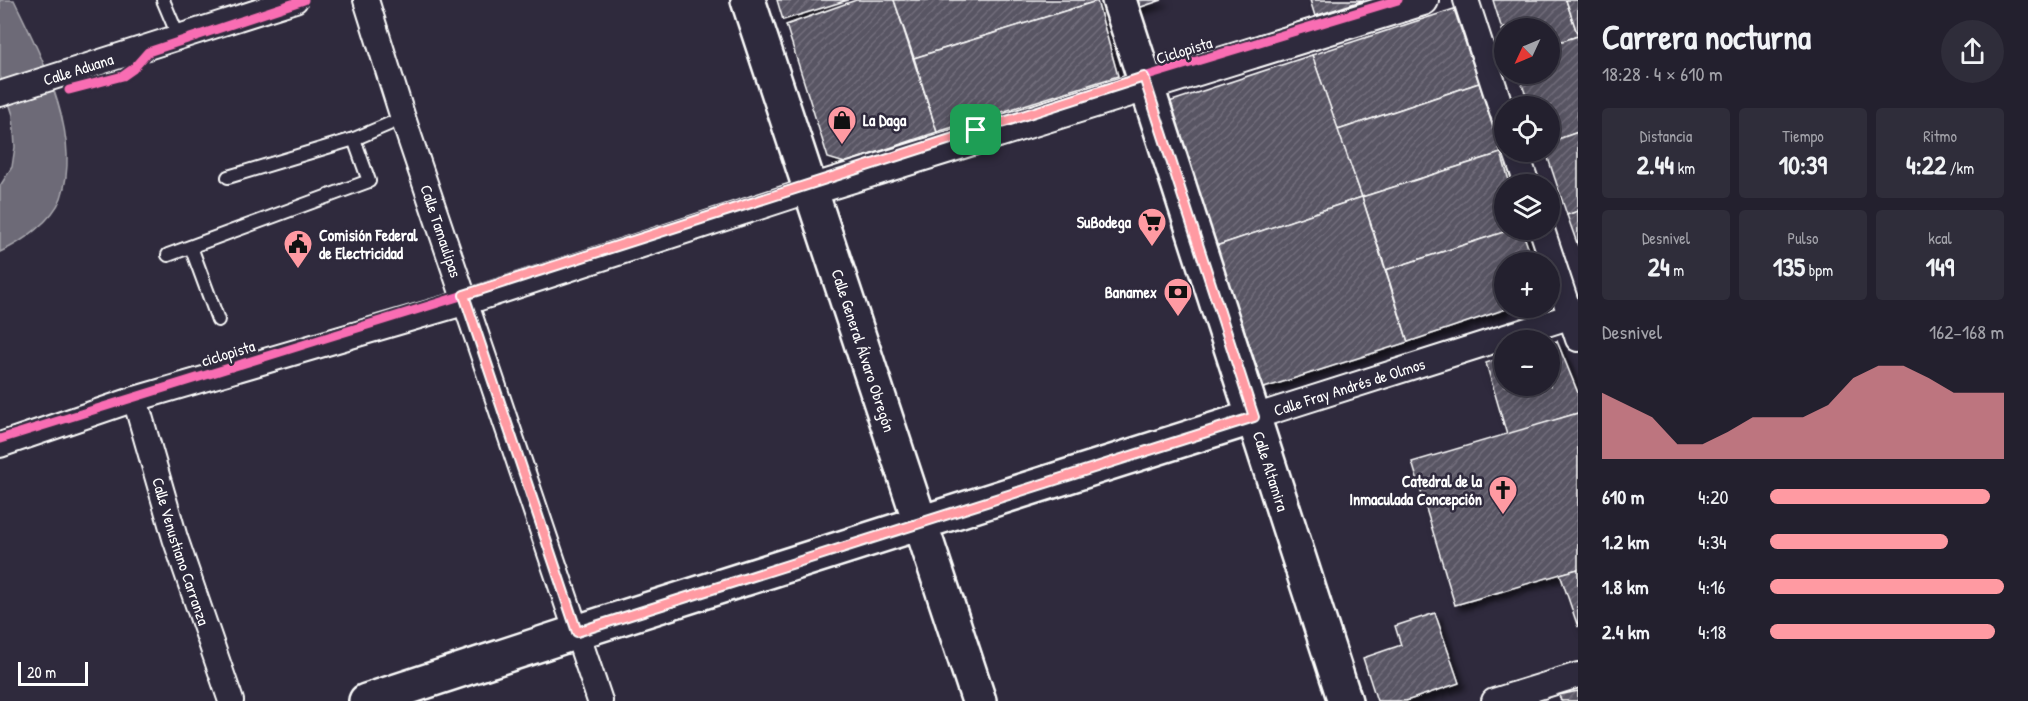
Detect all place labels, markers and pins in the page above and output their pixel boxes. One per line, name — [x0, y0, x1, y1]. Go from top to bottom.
shop icon: La Daga — [826, 104, 858, 146]
pin — [950, 104, 1001, 155]
place label: La Daga — [863, 109, 907, 132]
supermarket icon: SuBodega — [1136, 206, 1168, 248]
place label: SuBodega — [1077, 211, 1132, 234]
place label: Comisión Federal de Electricidad — [319, 224, 418, 264]
public building icon: Comisión Federal de Electricidad — [282, 228, 314, 270]
bank icon: Banamex — [1162, 276, 1194, 318]
place label: Banamex — [1105, 281, 1157, 303]
place label: Catedral de la Inmaculada Concepción — [1349, 470, 1483, 511]
church icon: Catedral de la Inmaculada Concepción — [1487, 474, 1519, 516]

